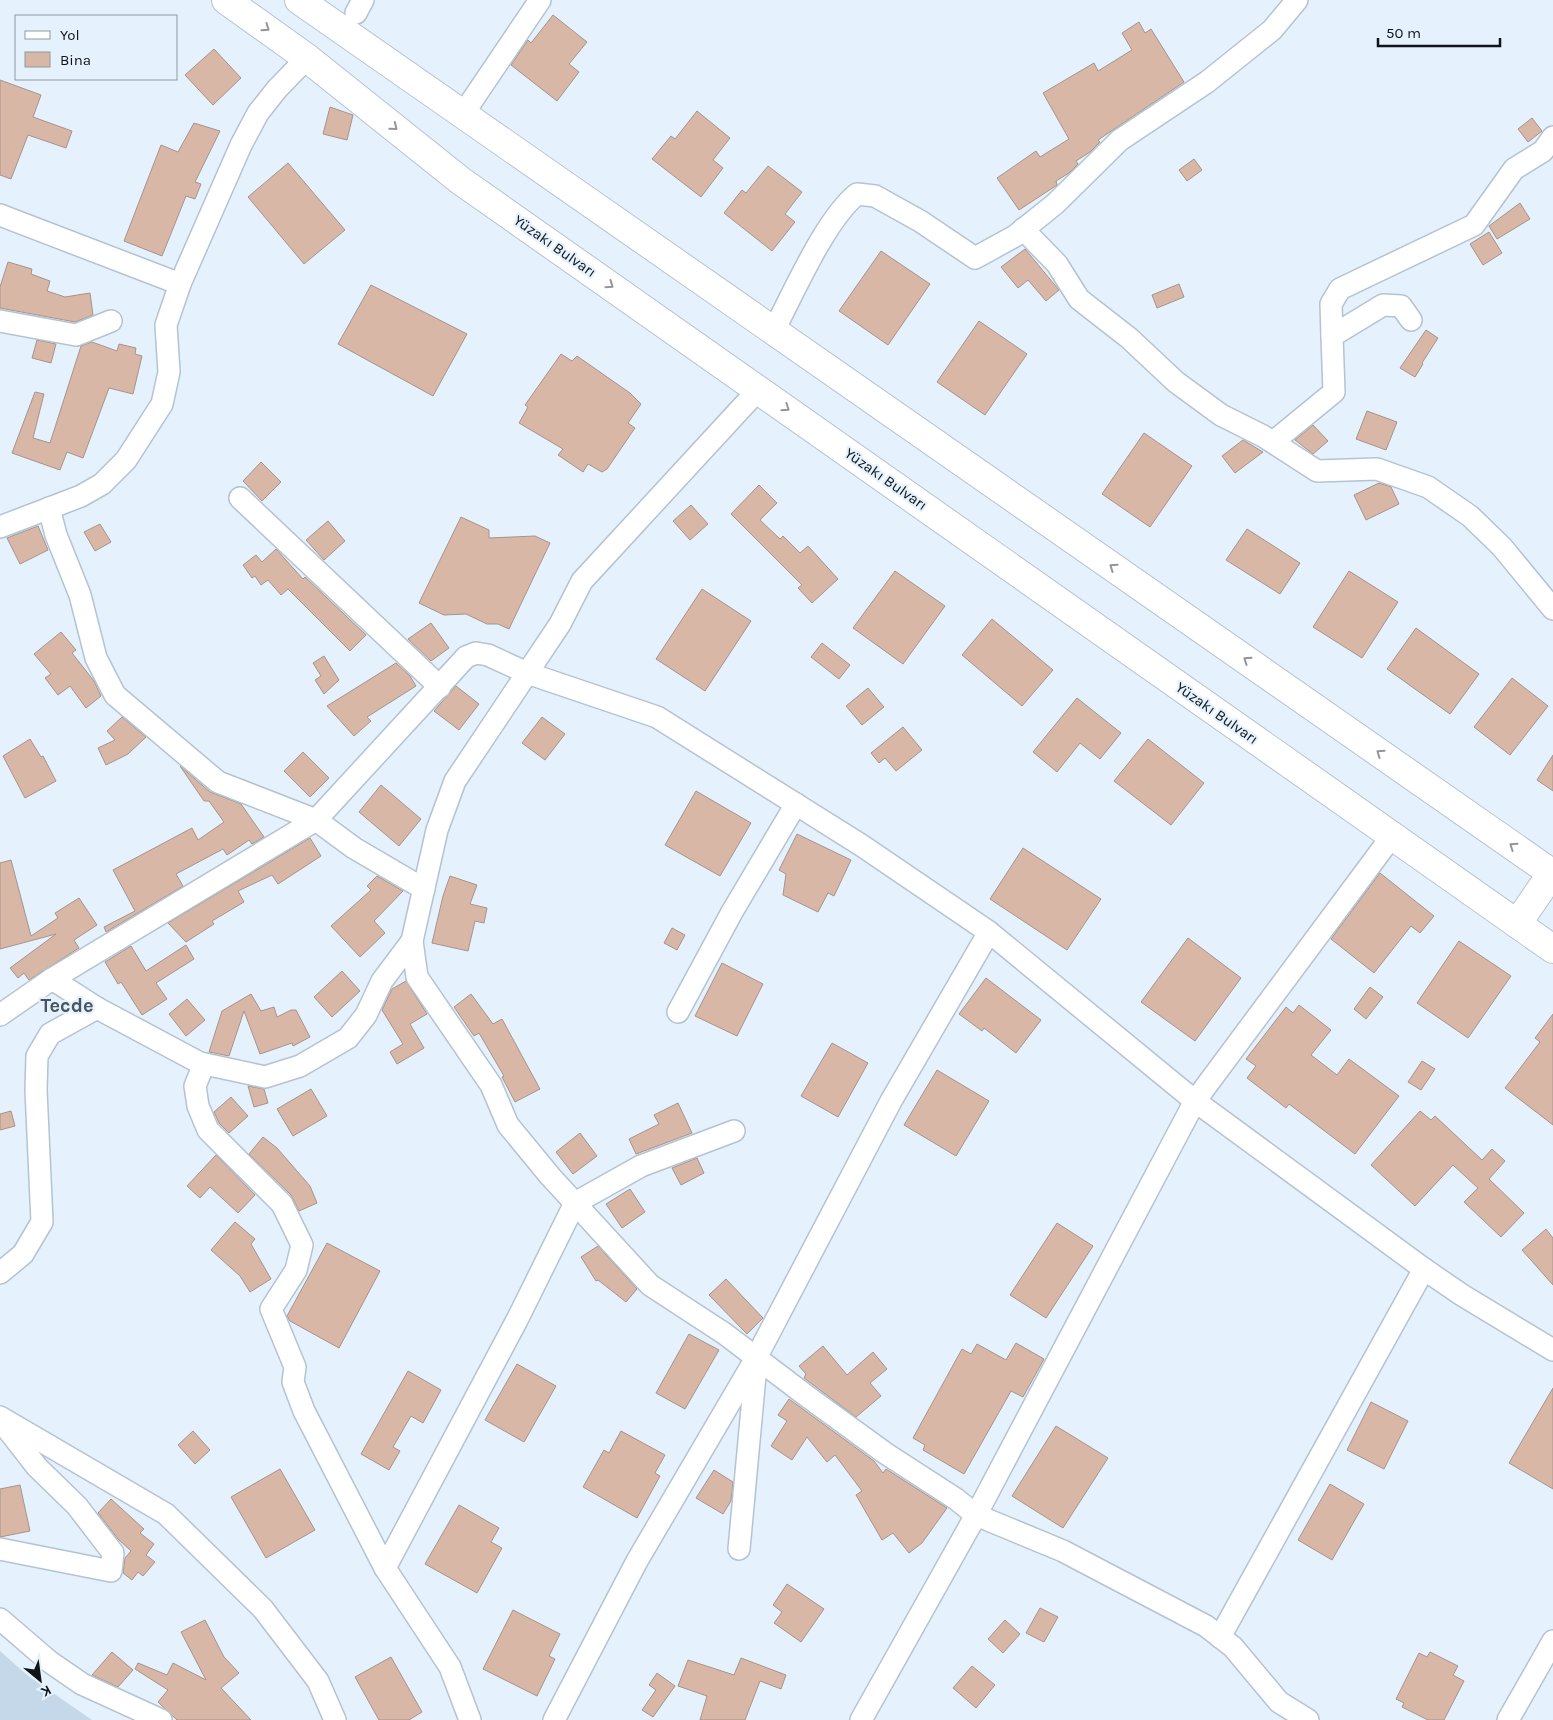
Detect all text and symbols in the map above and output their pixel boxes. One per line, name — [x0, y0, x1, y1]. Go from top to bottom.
legend — [15, 15, 178, 80]
scale bar — [1378, 15, 1500, 47]
one-way arrow — [260, 22, 269, 31]
text: 50 m — [1386, 24, 1421, 42]
text: Yol — [60, 26, 80, 44]
text: Bina — [60, 51, 91, 69]
one-way arrow — [388, 122, 397, 130]
street label: Yüzakı Bulvarı — [510, 211, 600, 281]
one-way arrow — [604, 279, 614, 288]
one-way arrow — [781, 402, 790, 411]
street label: Yüzakı Bulvarı — [841, 444, 931, 514]
one-way arrow — [1110, 564, 1119, 573]
one-way arrow — [1243, 657, 1252, 666]
street label: Yüzakı Bulvarı — [1172, 678, 1262, 748]
one-way arrow — [1376, 750, 1386, 759]
one-way arrow — [1509, 843, 1519, 852]
district label: Tecde — [40, 994, 94, 1017]
north arrow — [15, 1655, 65, 1705]
text: K — [37, 1681, 54, 1701]

